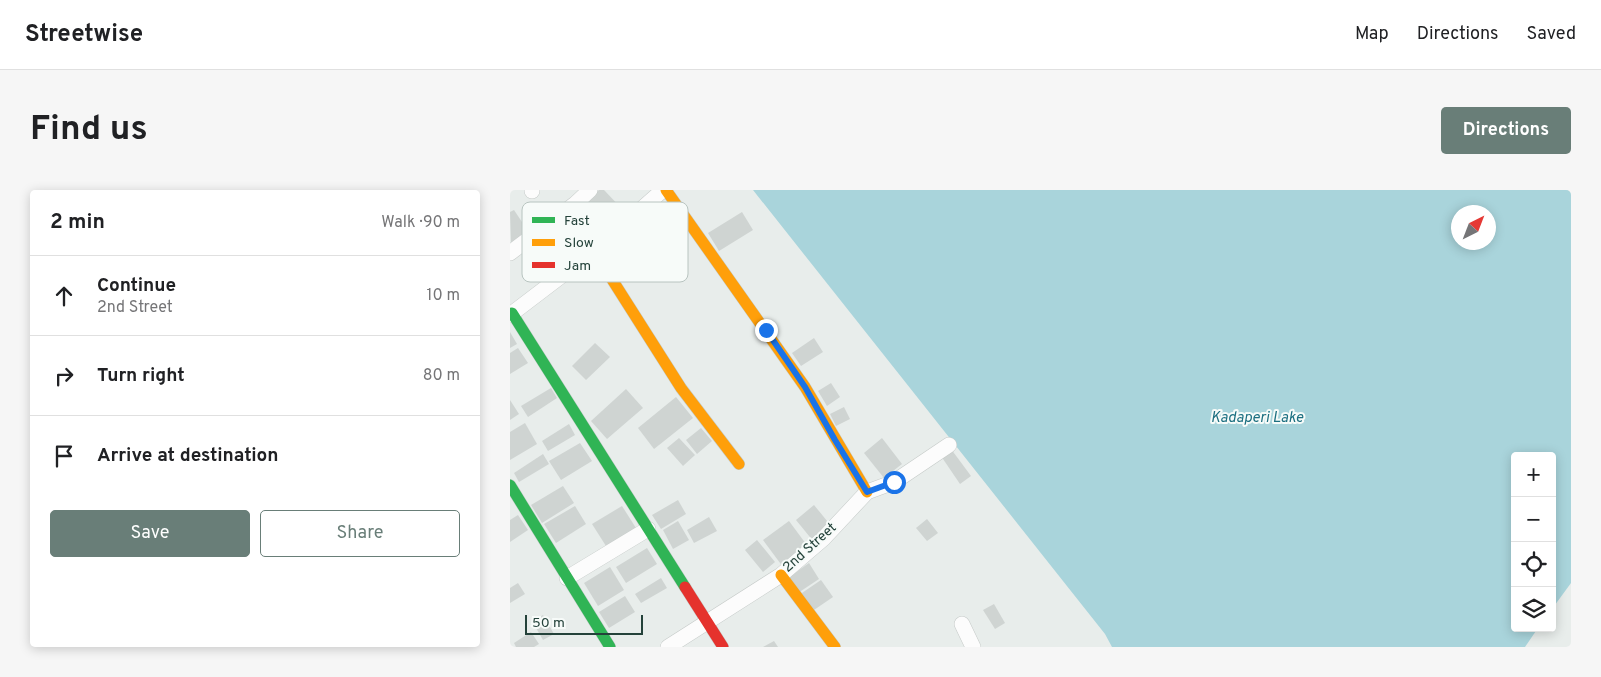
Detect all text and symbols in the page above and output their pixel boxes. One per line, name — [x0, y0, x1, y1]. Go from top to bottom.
text: Streetwise — [25, 20, 143, 50]
text: Map — [1355, 23, 1389, 46]
text: Directions — [1417, 23, 1499, 46]
text: Saved — [1527, 23, 1576, 46]
button: Directions — [1441, 107, 1571, 154]
text: Find us — [30, 108, 148, 152]
legend — [522, 202, 688, 282]
north arrow — [1451, 205, 1496, 250]
text: 2 min — [50, 209, 105, 236]
text: Walk · 90 m — [381, 213, 460, 233]
text: Fast — [564, 213, 590, 230]
text: Slow — [564, 235, 594, 252]
text: Jam — [564, 258, 591, 275]
text: Continue — [97, 274, 176, 298]
icon: ahead — [50, 282, 78, 310]
text: 10 m — [426, 286, 460, 306]
text: 2nd Street — [97, 298, 173, 318]
route end — [755, 319, 778, 342]
icon: right — [50, 362, 78, 390]
text: Turn right — [97, 364, 185, 388]
text: 80 m — [423, 366, 460, 386]
water label: Kadaperi Lake — [1211, 409, 1303, 428]
icon: arrive — [50, 442, 78, 470]
text: Arrive at destination — [97, 444, 278, 468]
map controls — [1511, 452, 1556, 632]
button: + — [1511, 452, 1556, 497]
route start — [883, 471, 906, 494]
button: − — [1511, 497, 1556, 542]
button: Save — [50, 510, 250, 557]
button: Share — [260, 510, 460, 557]
street label: 2nd Street — [780, 519, 840, 577]
button: locate — [1511, 542, 1556, 587]
button: layers — [1511, 587, 1556, 632]
scale bar — [525, 612, 642, 635]
text: 50 m — [532, 615, 565, 632]

